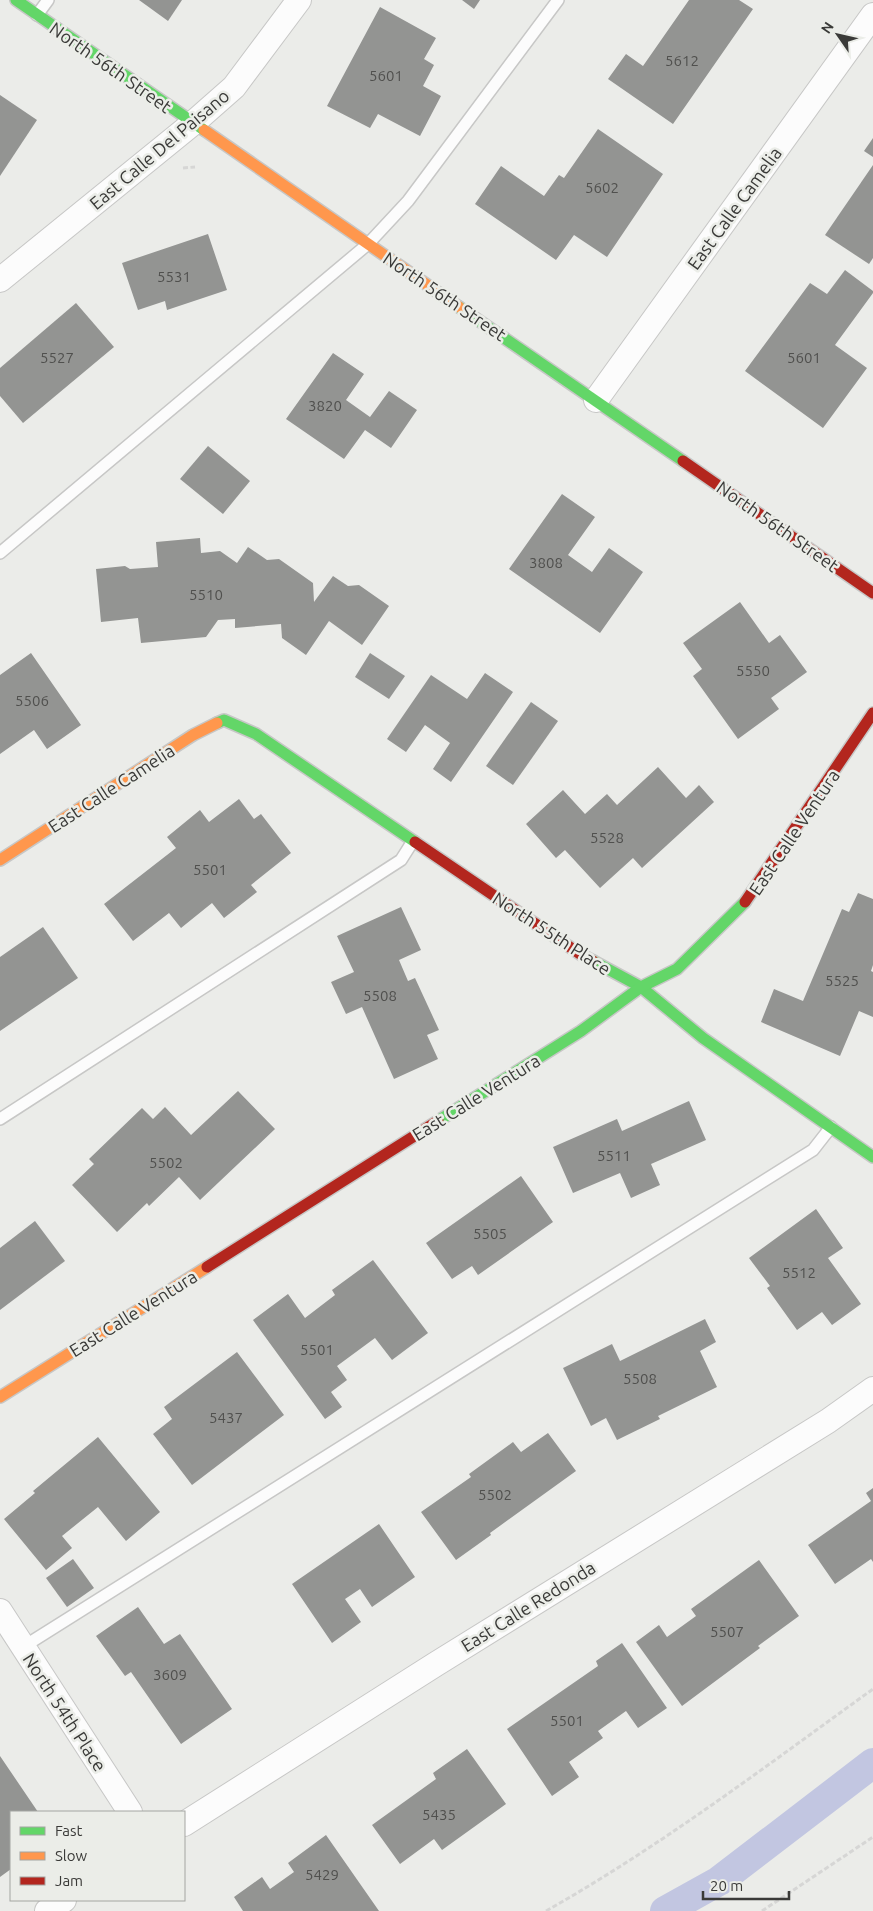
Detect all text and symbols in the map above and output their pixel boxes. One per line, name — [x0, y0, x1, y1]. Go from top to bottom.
north arrow — [813, 10, 863, 60]
street label: North 56th Street — [46, 18, 176, 116]
text: N — [818, 19, 837, 37]
house number: 5612 — [665, 52, 699, 69]
house number: 5601 — [369, 67, 403, 84]
street label: East Calle Del Paisano — [85, 85, 233, 213]
street label: East Calle Camelia — [683, 143, 785, 273]
house number: 5602 — [585, 179, 619, 196]
street label: North 56th Street — [380, 248, 510, 344]
house number: 5531 — [157, 268, 191, 285]
house number: 5527 — [40, 349, 74, 366]
house number: 5601 — [787, 349, 821, 366]
house number: 3820 — [308, 397, 342, 414]
street label: North 56th Street — [713, 477, 843, 575]
house number: 3808 — [529, 554, 563, 571]
house number: 5510 — [189, 586, 223, 603]
house number: 5550 — [736, 662, 770, 679]
house number: 5506 — [15, 692, 49, 709]
street label: East Calle Camelia — [44, 740, 178, 836]
street label: East Calle Ventura — [745, 766, 843, 898]
house number: 5528 — [590, 829, 624, 846]
house number: 5501 — [193, 861, 227, 878]
street label: North 55th Place — [489, 887, 615, 979]
house number: 5525 — [825, 972, 859, 989]
house number: 5508 — [363, 987, 397, 1004]
street label: East Calle Ventura — [409, 1050, 543, 1144]
house number: 5511 — [597, 1147, 631, 1164]
house number: 5502 — [149, 1154, 183, 1171]
house number: 5505 — [473, 1225, 507, 1242]
house number: 5512 — [782, 1264, 816, 1281]
street label: East Calle Ventura — [66, 1266, 200, 1360]
house number: 5501 — [300, 1341, 334, 1358]
house number: 5508 — [623, 1370, 657, 1387]
house number: 5437 — [209, 1409, 243, 1426]
house number: 5502 — [478, 1486, 512, 1503]
street label: East Calle Redonda — [457, 1557, 599, 1655]
house number: 5507 — [710, 1623, 744, 1640]
street label: North 54th Place — [19, 1649, 111, 1775]
house number: 3609 — [153, 1666, 187, 1683]
house number: 5501 — [550, 1712, 584, 1729]
house number: 5435 — [422, 1806, 456, 1823]
legend — [10, 1811, 185, 1901]
text: Fast — [55, 1822, 83, 1839]
text: Slow — [55, 1847, 88, 1864]
house number: 5429 — [305, 1866, 339, 1883]
scale bar — [703, 1868, 789, 1900]
text: Jam — [55, 1872, 83, 1889]
text: 20 m — [710, 1877, 743, 1894]

